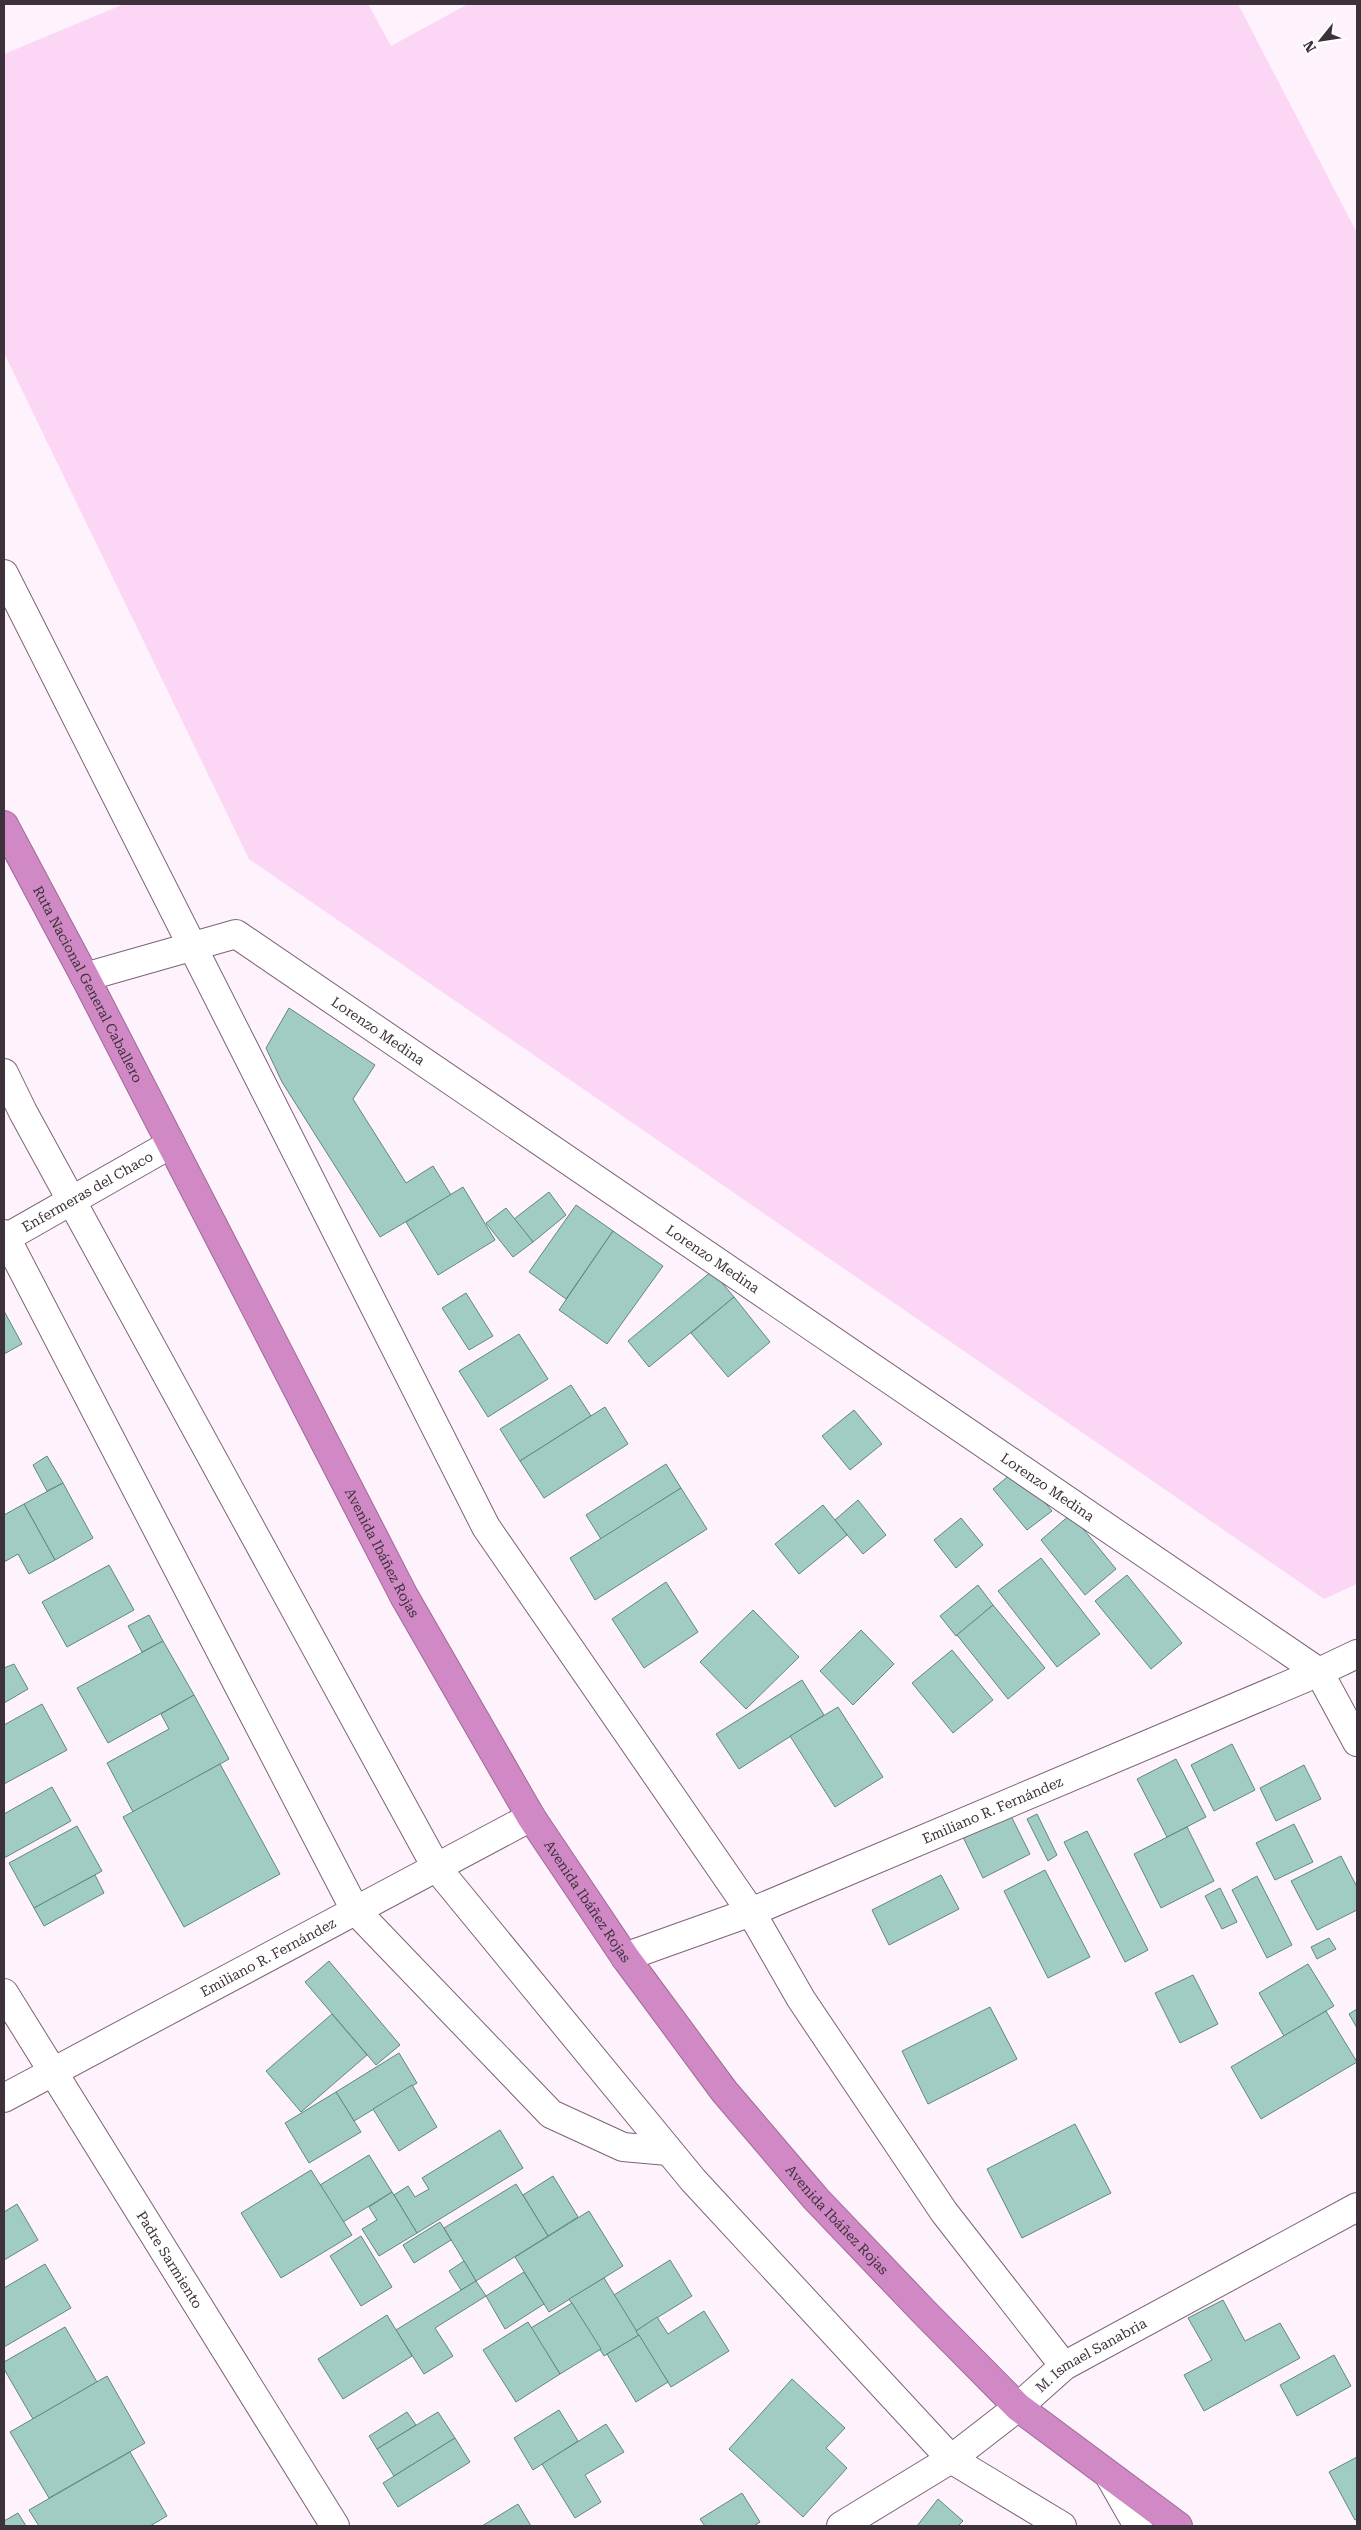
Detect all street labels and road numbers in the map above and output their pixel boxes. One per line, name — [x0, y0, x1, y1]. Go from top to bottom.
street label: Ruta Nacional General Caballero — [30, 883, 146, 1085]
street label: Lorenzo Medina — [328, 993, 428, 1069]
street label: Enfermeras del Chaco — [19, 1148, 156, 1235]
street label: Lorenzo Medina — [663, 1221, 763, 1297]
street label: Lorenzo Medina — [998, 1450, 1098, 1525]
street label: Avenida Ibáñez Rojas — [342, 1485, 423, 1620]
street label: Emiliano R. Fernández — [920, 1773, 1065, 1847]
street label: Avenida Ibáñez Rojas — [541, 1837, 634, 1966]
street label: Emiliano R. Fernández — [198, 1915, 338, 2000]
street label: Avenida Ibáñez Rojas — [782, 2162, 892, 2278]
street label: Padre Sarmiento — [133, 2208, 206, 2311]
street label: M. Ismael Sanabria — [1032, 2315, 1150, 2395]

